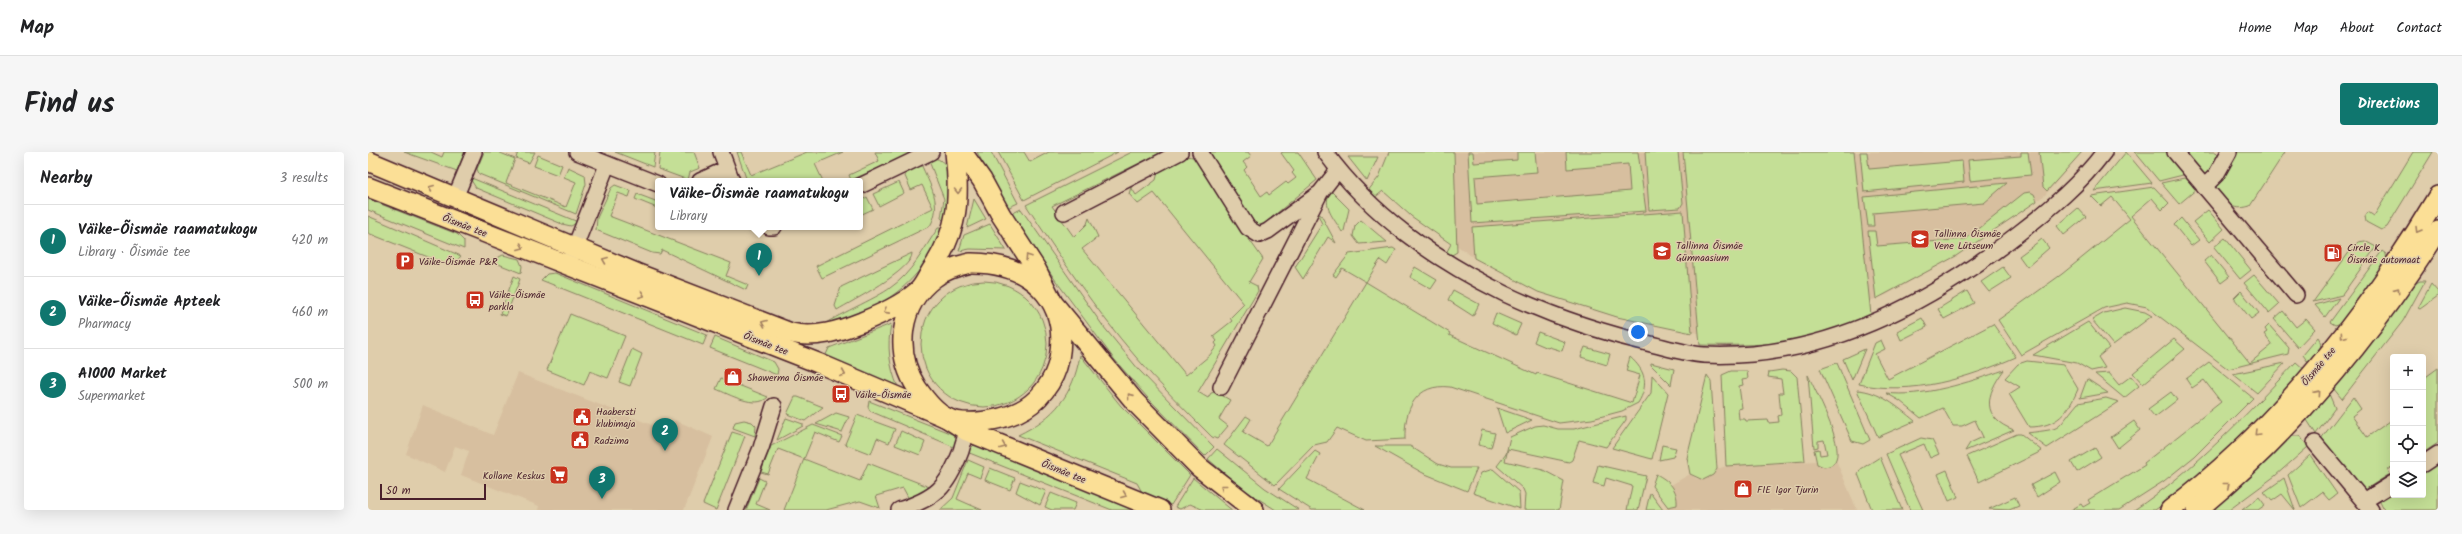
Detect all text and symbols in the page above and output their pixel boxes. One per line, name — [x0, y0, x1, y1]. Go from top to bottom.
text: Map — [20, 13, 54, 43]
text: Home — [2238, 17, 2272, 39]
text: Map — [2294, 17, 2318, 39]
text: About — [2340, 17, 2374, 39]
text: Contact — [2396, 17, 2442, 39]
text: Find us — [24, 82, 115, 127]
button: Directions — [2340, 83, 2438, 125]
text: Nearby — [40, 165, 92, 192]
text: 3 results — [280, 168, 328, 189]
popup — [655, 178, 863, 230]
text: Väike-Õismäe raamatukogu — [669, 182, 849, 206]
one-way arrow — [427, 184, 434, 192]
one-way arrow — [954, 188, 962, 194]
text: Library — [669, 206, 707, 227]
street label: Õismäe tee — [440, 210, 490, 242]
text: Väike-Õismäe raamatukogu — [78, 218, 257, 242]
place label: Tallinna Õismäe Vene Lütseum — [1934, 226, 2001, 254]
one-way arrow — [2415, 226, 2423, 233]
school or university icon: Tallinna Õismäe Vene Lütseum — [1909, 228, 1931, 250]
text: 1 — [51, 230, 55, 251]
text: 420 m — [291, 230, 328, 251]
place label: Tallinna Õismäe Gümnaasium — [1676, 238, 1743, 266]
school or university icon: Tallinna Õismäe Gümnaasium — [1651, 240, 1673, 262]
place label: Circle K Õismäe automaat — [2347, 240, 2420, 268]
text: Library · Õismäe tee — [78, 242, 190, 263]
fuel station icon: Circle K Õismäe automaat — [2322, 242, 2344, 264]
one-way arrow — [517, 243, 524, 251]
pin: 1 — [746, 243, 772, 276]
parking icon: Väike-Õismäe P&R — [394, 250, 416, 272]
place label: Väike-Õismäe P&R — [419, 254, 498, 270]
one-way arrow — [1026, 254, 1033, 261]
one-way arrow — [601, 257, 608, 265]
place label: Väike-Õismäe parkla — [488, 287, 546, 315]
one-way arrow — [2392, 287, 2399, 294]
bus stop icon: Väike-Õismäe parkla — [464, 289, 486, 311]
text: Väike-Õismäe Apteek — [78, 290, 220, 314]
one-way arrow — [638, 290, 645, 298]
text: 2 — [49, 302, 57, 323]
text: 460 m — [292, 302, 328, 323]
one-way arrow — [883, 307, 890, 314]
text: Pharmacy — [78, 314, 131, 335]
one-way arrow — [760, 319, 767, 327]
your location — [1628, 322, 1648, 342]
street label: Õismäe tee — [741, 328, 791, 360]
one-way arrow — [2341, 331, 2348, 338]
street label: Õismäe tee — [2298, 343, 2340, 390]
map controls — [2390, 354, 2426, 498]
button: + — [2390, 354, 2426, 390]
text: A1000 Market — [78, 362, 167, 386]
shop icon: Shawerma Õismäe — [722, 366, 744, 388]
place label: Shawerma Õismäe — [747, 370, 824, 386]
one-way arrow — [840, 370, 847, 378]
text: 3 — [49, 374, 57, 395]
text: 500 m — [292, 374, 328, 395]
bus stop icon: Väike-Õismäe — [830, 383, 852, 405]
text: Supermarket — [78, 386, 145, 407]
place label: Väike-Õismäe — [855, 387, 912, 403]
button: − — [2390, 390, 2426, 426]
one-way arrow — [2314, 391, 2321, 398]
one-way arrow — [1128, 393, 1135, 400]
place label: Haabersti klubimaja — [596, 404, 636, 432]
public building icon: Haabersti klubimaja — [571, 406, 593, 428]
pin: 2 — [652, 418, 678, 451]
button: locate — [2390, 426, 2426, 462]
one-way arrow — [2254, 428, 2262, 436]
public building icon: Radzima — [569, 429, 591, 451]
place label: Radzima — [594, 433, 629, 449]
one-way arrow — [999, 441, 1007, 449]
street label: Õismäe tee — [1039, 456, 1089, 488]
button: layers — [2390, 462, 2426, 498]
supermarket icon: Kollane Keskus — [548, 464, 570, 486]
pin: 3 — [589, 466, 615, 499]
place label: Kollane Keskus — [483, 468, 546, 484]
shop icon: FIE Igor Tjurin — [1732, 478, 1754, 500]
scale bar — [380, 482, 486, 501]
text: 50 m — [386, 482, 411, 500]
place label: FIE Igor Tjurin — [1757, 482, 1819, 498]
one-way arrow — [2222, 483, 2230, 490]
one-way arrow — [1220, 484, 1227, 491]
one-way arrow — [1119, 490, 1127, 498]

